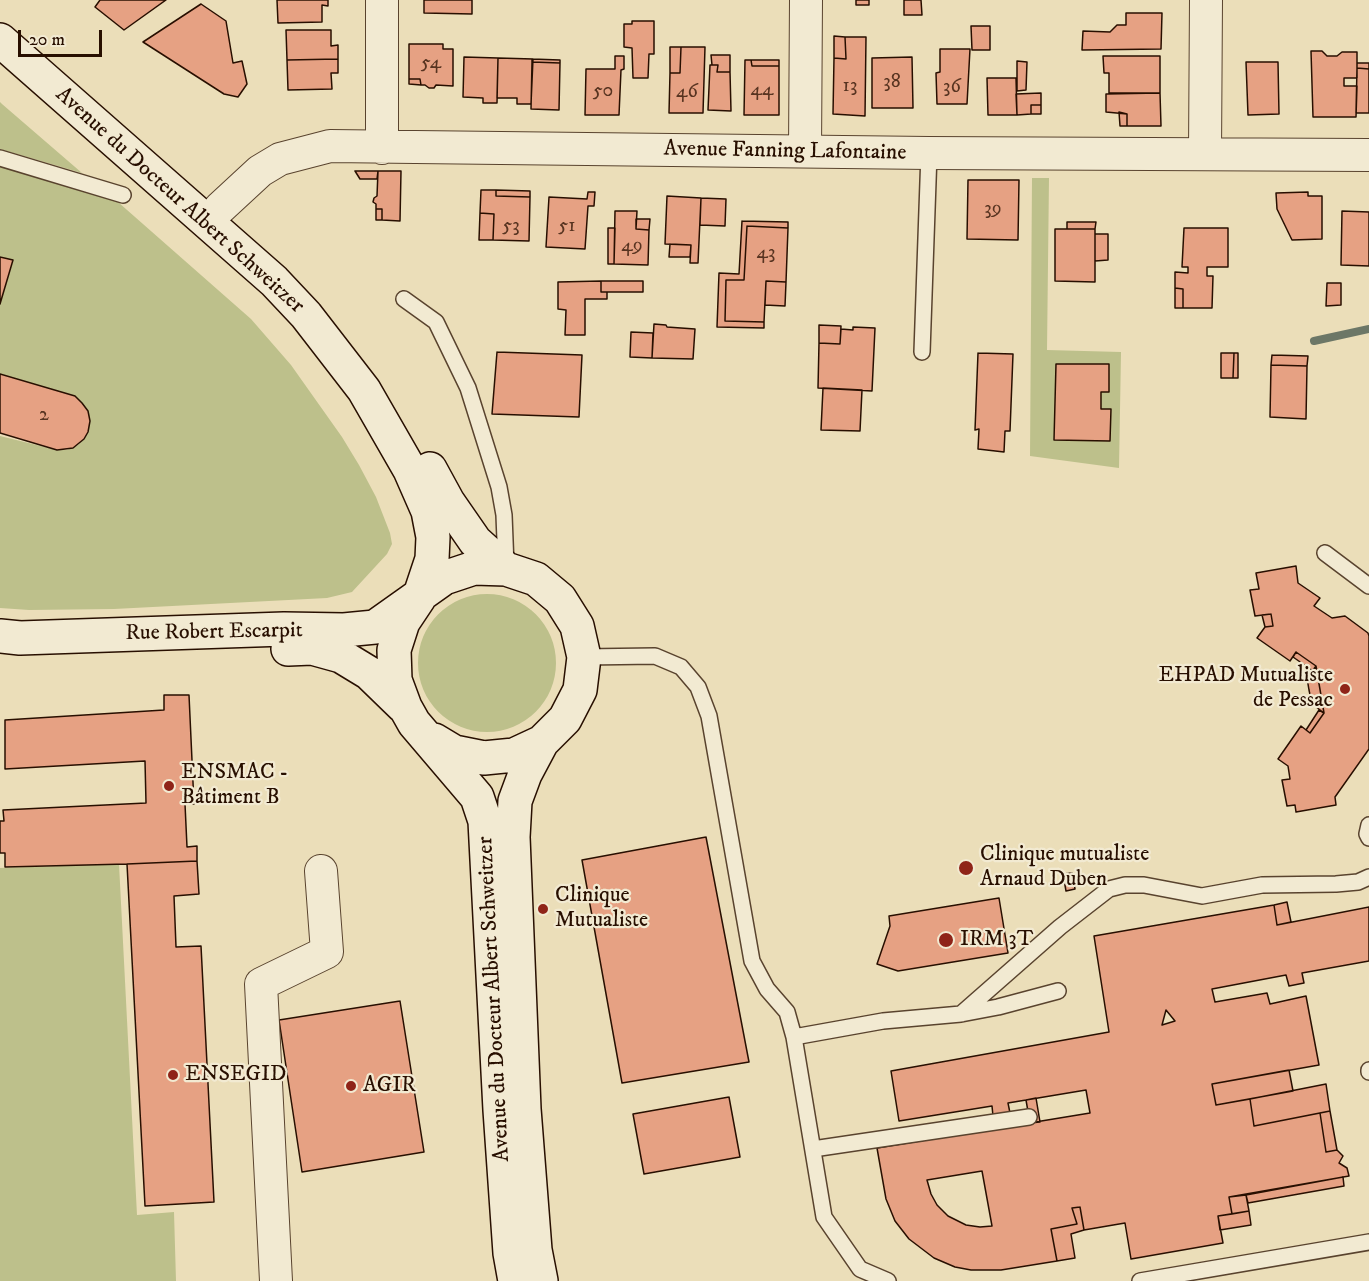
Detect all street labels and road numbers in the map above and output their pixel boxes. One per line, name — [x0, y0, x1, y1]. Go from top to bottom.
street label: Avenue du Docteur Albert Schweitzer — [49, 82, 309, 320]
street label: Avenue Fanning Lafontaine — [663, 137, 907, 167]
street label: Rue Robert Escarpit — [125, 618, 303, 648]
street label: Avenue du Docteur Albert Schweitzer — [473, 836, 517, 1162]

